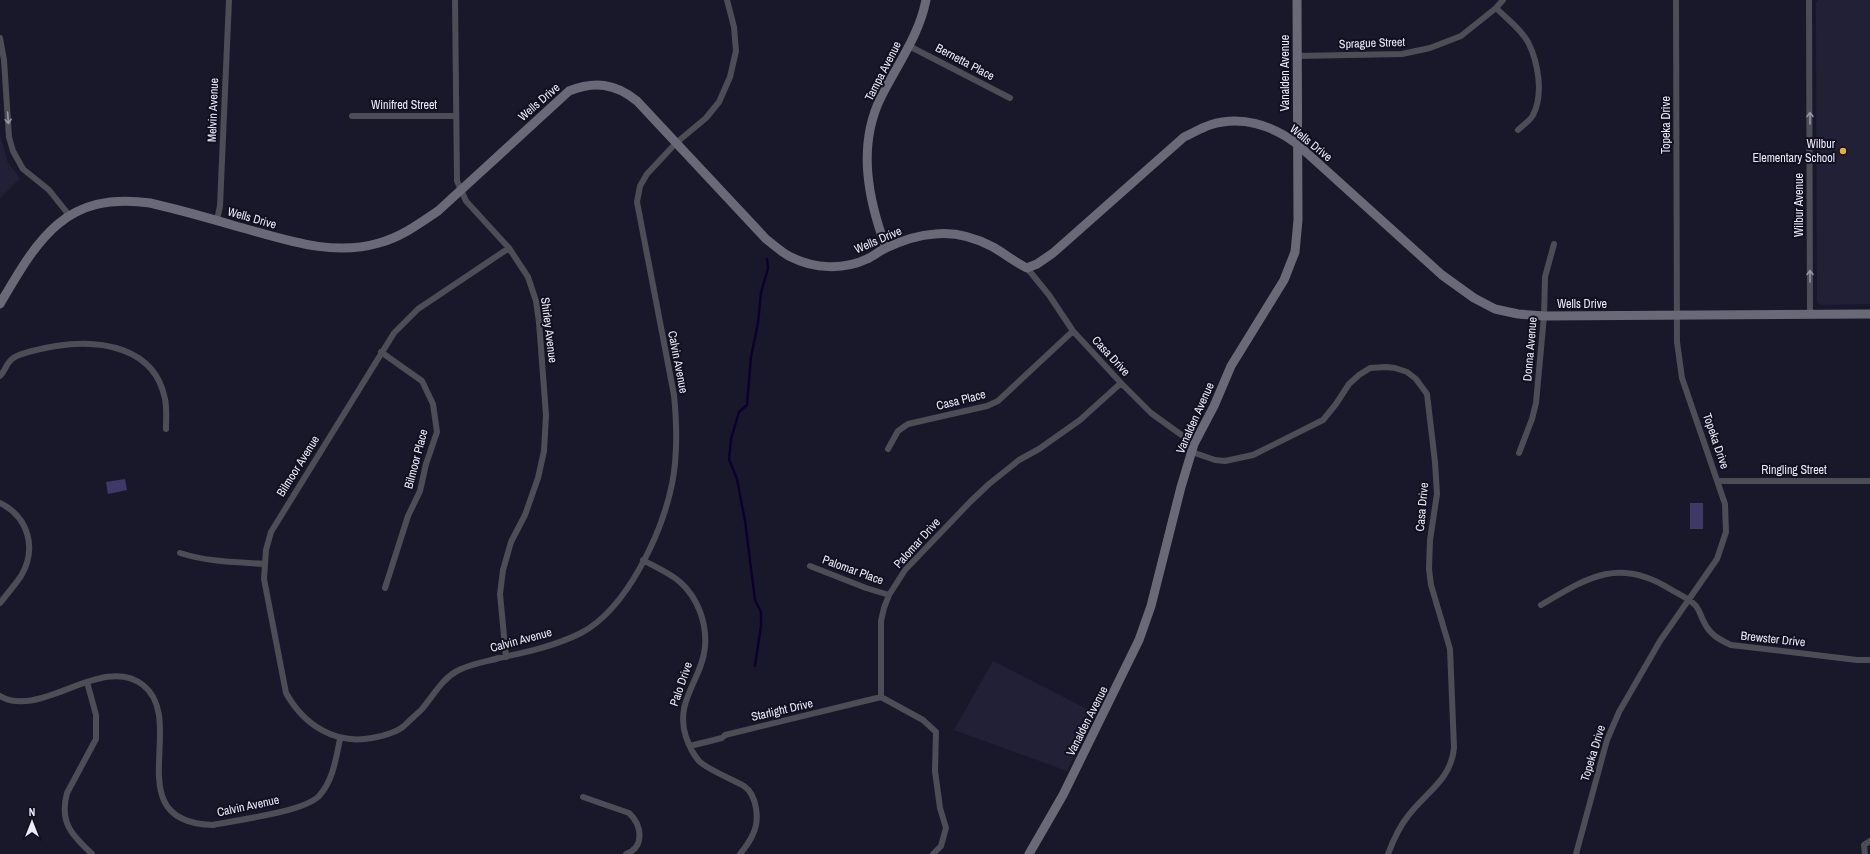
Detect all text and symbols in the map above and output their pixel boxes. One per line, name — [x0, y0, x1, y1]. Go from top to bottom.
street label: Sprague Street — [1339, 34, 1406, 52]
street label: Vanalden Avenue — [1277, 35, 1293, 111]
street label: Tampa Avenue — [861, 38, 905, 104]
street label: Bernetta Place — [933, 40, 997, 84]
street label: Melvin Avenue — [204, 78, 222, 142]
street label: Wells Drive — [515, 80, 563, 124]
street label: Topeka Drive — [1658, 96, 1674, 154]
street label: Winifred Street — [371, 97, 437, 113]
one-way arrow — [4, 111, 11, 124]
one-way arrow — [1806, 112, 1814, 125]
street label: Wells Drive — [1286, 121, 1336, 165]
place label: Wilbur Elementary School — [1752, 136, 1836, 166]
marker: Wilbur Elementary School — [1838, 146, 1848, 156]
street label: Wilbur Avenue — [1791, 173, 1807, 237]
street label: Wells Drive — [226, 203, 278, 233]
street label: Wells Drive — [852, 223, 904, 257]
one-way arrow — [1806, 270, 1814, 283]
street label: Shirley Avenue — [537, 296, 561, 364]
street label: Wells Drive — [1557, 296, 1607, 312]
street label: Donna Avenue — [1519, 316, 1541, 382]
street label: Calvin Avenue — [664, 329, 692, 395]
street label: Casa Drive — [1088, 333, 1134, 379]
street label: Vanalden Avenue — [1172, 380, 1218, 456]
street label: Casa Place — [935, 386, 987, 414]
street label: Topeka Drive — [1699, 411, 1733, 471]
street label: Bilmoor Place — [400, 427, 432, 491]
street label: Bilmoor Avenue — [273, 432, 323, 500]
street label: Ringling Street — [1761, 462, 1827, 478]
street label: Casa Drive — [1412, 482, 1432, 532]
street label: Palomar Drive — [890, 514, 944, 572]
street label: Palomar Place — [820, 552, 886, 588]
street label: Calvin Avenue — [488, 624, 554, 656]
street label: Brewster Drive — [1740, 628, 1806, 650]
street label: Palo Drive — [666, 660, 696, 708]
street label: Vanalden Avenue — [1063, 683, 1111, 759]
street label: Starlight Drive — [750, 695, 814, 725]
street label: Topeka Drive — [1577, 723, 1609, 783]
street label: Calvin Avenue — [215, 792, 281, 820]
north arrow — [12, 802, 52, 842]
text: N — [29, 805, 35, 819]

